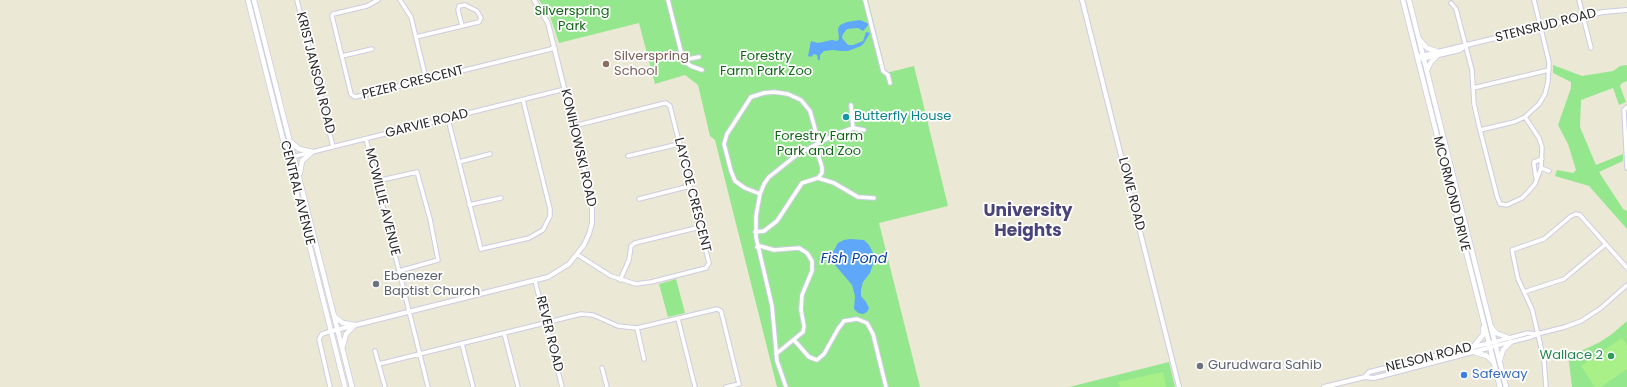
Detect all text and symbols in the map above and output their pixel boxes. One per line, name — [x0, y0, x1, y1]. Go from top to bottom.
park label: Silverspring Park — [535, 4, 609, 35]
street label: STENSRUD ROAD — [1494, 6, 1598, 46]
street label: KRISTJANSON ROAD — [292, 11, 338, 135]
place label: Silverspring School — [614, 49, 689, 80]
park label: Forestry Farm Park Zoo — [720, 49, 812, 80]
marker: Silverspring School — [601, 59, 611, 69]
street label: PEZER CRESCENT — [360, 63, 466, 103]
street label: KONIHOWSKI ROAD — [557, 88, 599, 208]
street label: GARVIE ROAD — [384, 106, 470, 142]
place label: Butterfly House — [854, 109, 951, 125]
marker: Butterfly House — [841, 112, 851, 122]
park label: Forestry Farm Park and Zoo — [775, 129, 863, 160]
street label: MCORMOND DRIVE — [1429, 135, 1473, 253]
street label: LAYCOE CRESCENT — [670, 136, 714, 254]
street label: CENTRAL AVENUE — [276, 139, 318, 247]
street label: MCWILLIE AVENUE — [361, 147, 403, 257]
street label: LOWE ROAD — [1114, 156, 1148, 232]
district label: University Heights — [984, 202, 1072, 242]
water label: Fish Pond — [821, 251, 887, 267]
place label: Ebenezer Baptist Church — [384, 269, 480, 300]
marker: Ebenezer Baptist Church — [371, 279, 381, 289]
street label: REVER ROAD — [532, 295, 566, 373]
street label: NELSON ROAD — [1384, 340, 1474, 376]
place label: Wallace 2 — [1539, 348, 1603, 364]
marker: Wallace 2 — [1606, 351, 1616, 361]
place label: Gurudwara Sahib — [1208, 358, 1322, 374]
marker: Gurudwara Sahib — [1195, 361, 1205, 371]
place label: Safeway — [1472, 367, 1528, 383]
marker: Safeway — [1459, 370, 1469, 380]

